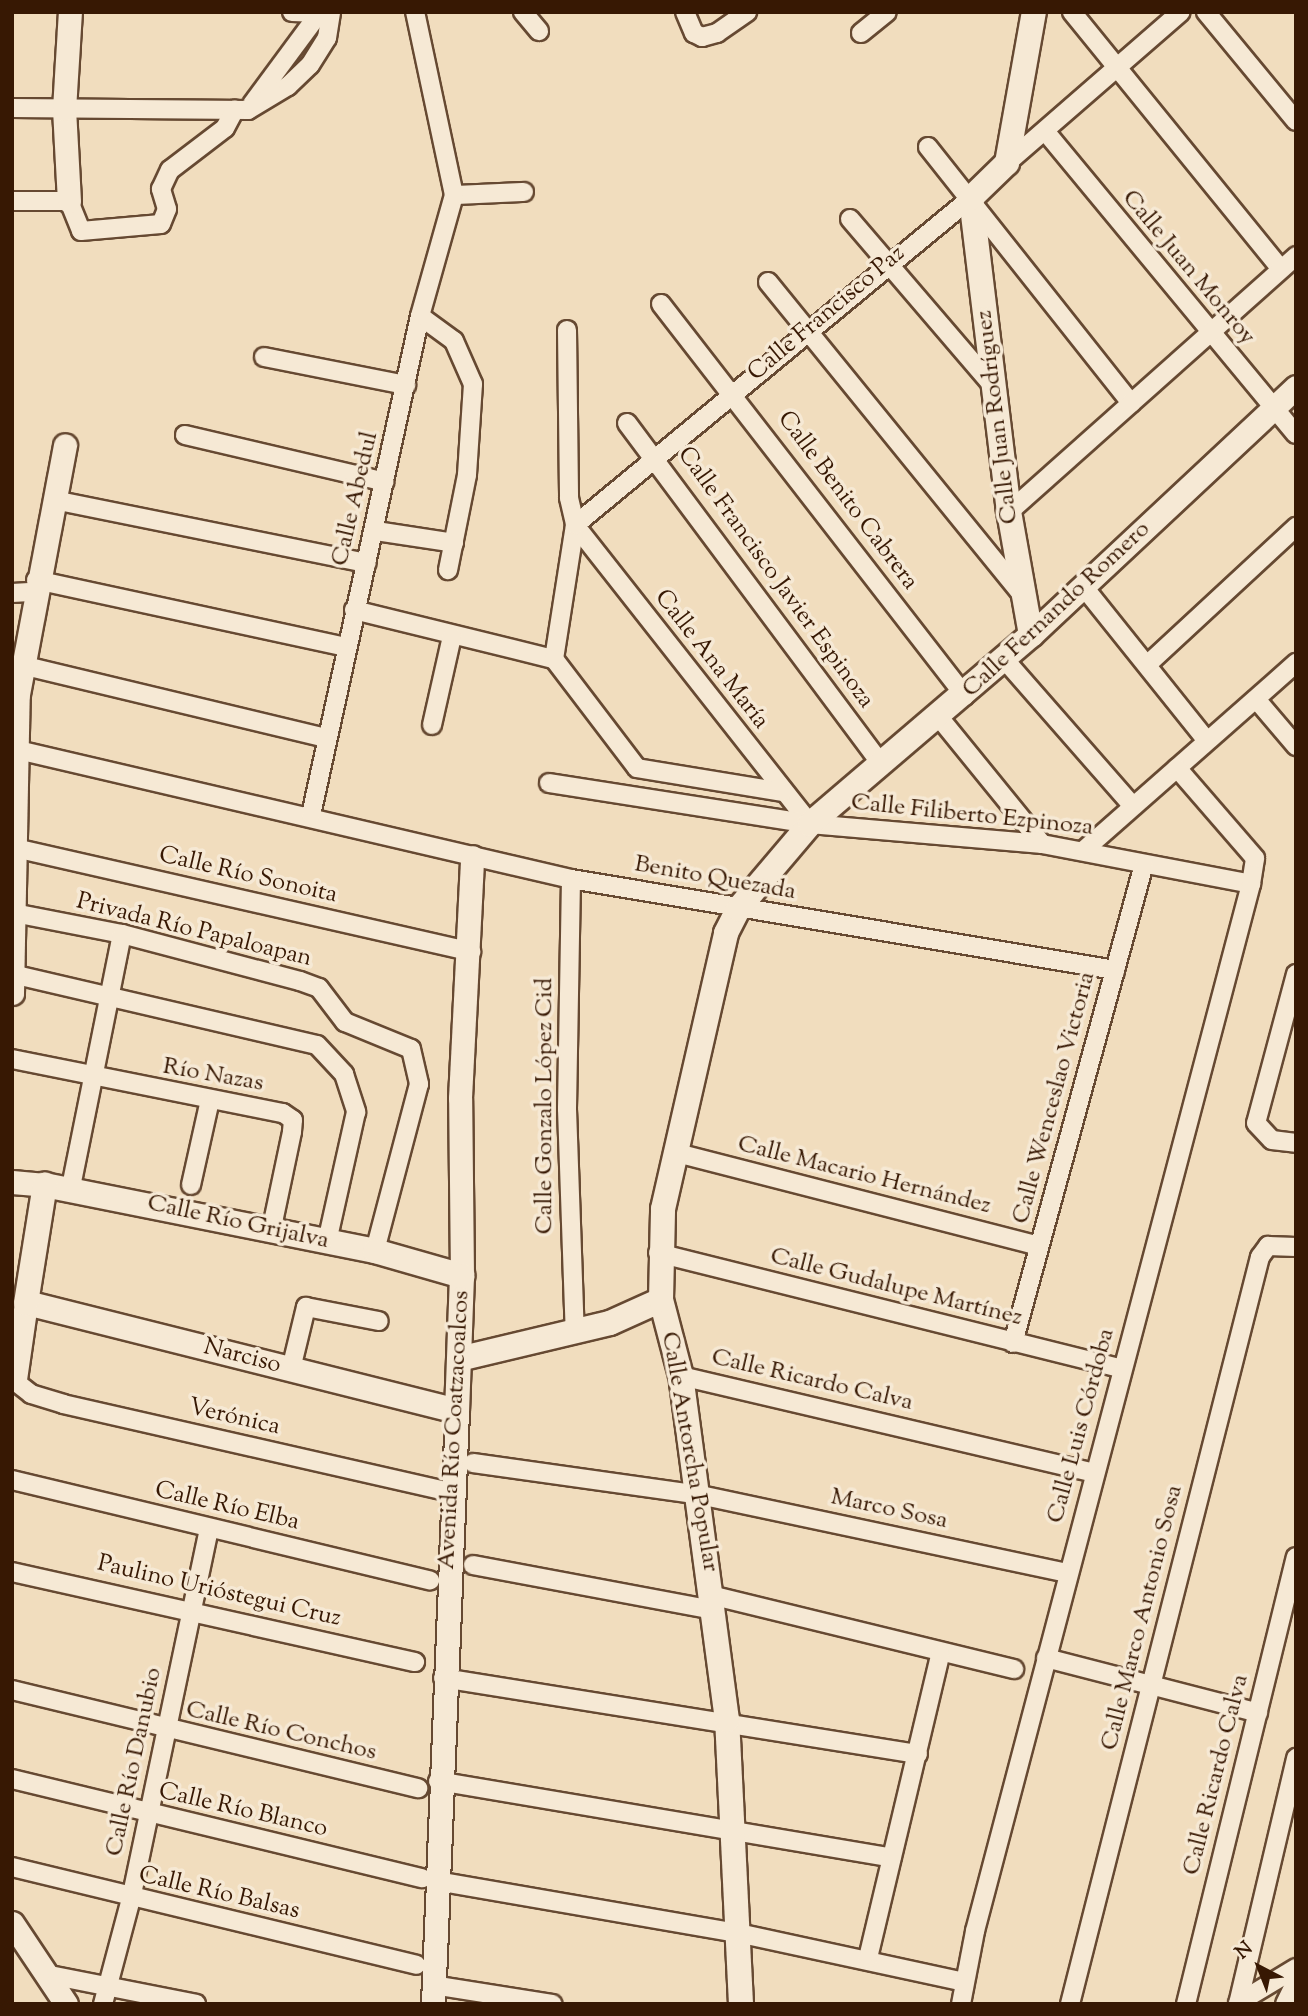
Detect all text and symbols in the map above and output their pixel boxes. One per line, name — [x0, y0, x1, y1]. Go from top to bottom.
street label: Calle Juan Monroy — [1115, 185, 1261, 351]
street label: Calle Francisco Paz — [743, 240, 911, 388]
street label: Calle Juan Rodríguez — [971, 308, 1025, 526]
street label: Calle Benito Cabrera — [770, 406, 924, 596]
street label: Calle Abedul — [327, 429, 385, 569]
street label: Calle Francisco Javier Espinoza — [670, 442, 880, 714]
street label: Calle Fernando Romero — [957, 516, 1157, 704]
street label: Calle Ana María — [648, 585, 774, 735]
street label: Calle Filiberto Ezpinoza — [850, 789, 1094, 843]
street label: Calle Río Sonoita — [156, 841, 340, 911]
street label: Benito Quezada — [632, 851, 798, 907]
street label: Privada Río Papaloapan — [73, 888, 315, 974]
street label: Calle Wenceslao Victoria — [1007, 969, 1103, 1227]
street label: Calle Gonzalo López Cid — [532, 978, 560, 1234]
street label: Río Nazas — [160, 1053, 266, 1099]
street label: Calle Macario Hernández — [734, 1131, 994, 1221]
street label: Calle Río Grijalva — [145, 1190, 331, 1256]
street label: Calle Gudalupe Martínez — [767, 1243, 1025, 1333]
street label: Avenida Río Coatzacoalcos — [433, 1290, 477, 1570]
street label: Calle Luis Córdoba — [1042, 1325, 1122, 1527]
street label: Calle Antorcha Popular — [654, 1330, 724, 1574]
street label: Narciso — [200, 1333, 284, 1381]
street label: Calle Ricardo Calva — [709, 1344, 915, 1418]
street label: Verónica — [185, 1393, 283, 1443]
street label: Calle Río Elba — [152, 1476, 302, 1538]
street label: Calle Marco Antonio Sosa — [1096, 1482, 1190, 1754]
street label: Marco Sosa — [828, 1484, 950, 1536]
street label: Paulino Urióstegui Cruz — [94, 1550, 344, 1634]
street label: Calle Río Danubio — [101, 1665, 169, 1859]
street label: Calle Ricardo Calva — [1178, 1672, 1256, 1878]
street label: Calle Río Conchos — [183, 1696, 379, 1768]
street label: Calle Río Blanco — [156, 1778, 330, 1844]
street label: Calle Río Balsas — [136, 1861, 302, 1927]
north arrow — [1224, 1932, 1294, 2002]
text: N — [1230, 1936, 1259, 1966]

